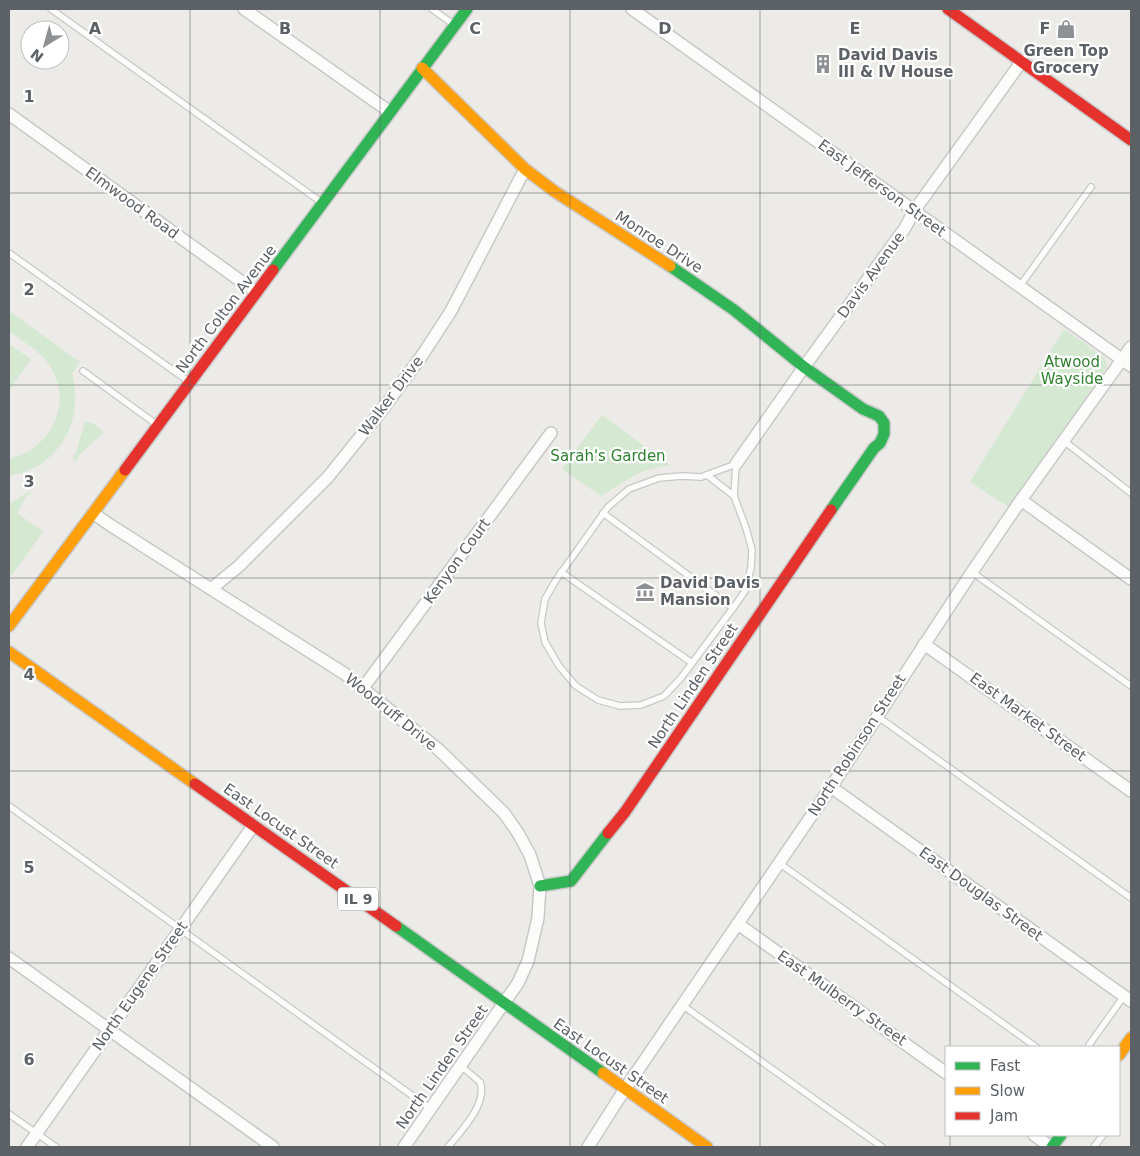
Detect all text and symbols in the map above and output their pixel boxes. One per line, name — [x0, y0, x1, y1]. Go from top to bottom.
shop icon: Green Top Grocery — [1055, 18, 1077, 40]
text: A — [89, 19, 102, 38]
text: B — [279, 19, 291, 38]
text: C — [469, 19, 481, 38]
text: D — [658, 19, 672, 38]
text: E — [850, 19, 860, 38]
text: F — [1040, 19, 1050, 38]
north arrow — [20, 20, 70, 70]
place label: Green Top Grocery — [1023, 42, 1109, 77]
text: N — [28, 45, 47, 65]
place label: David Davis III & IV House — [838, 46, 953, 81]
building icon: David Davis III & IV House — [812, 53, 834, 75]
text: 1 — [23, 87, 35, 106]
street label: East Jefferson Street — [815, 136, 949, 240]
street label: Elmwood Road — [82, 163, 182, 243]
street label: Monroe Drive — [612, 207, 706, 277]
street label: Davis Avenue — [834, 228, 908, 322]
street label: North Colton Avenue — [172, 241, 280, 377]
text: 2 — [23, 280, 35, 299]
street label: Walker Drive — [355, 352, 427, 440]
park label: Atwood Wayside — [1041, 353, 1103, 388]
park label: Sarah's Garden — [550, 447, 666, 465]
text: 3 — [23, 472, 35, 491]
street label: Kenyon Court — [420, 515, 494, 607]
place label: David Davis Mansion — [660, 574, 760, 609]
museum icon: David Davis Mansion — [634, 581, 656, 603]
street label: North Linden Street — [644, 620, 742, 752]
text: 4 — [23, 665, 35, 684]
street label: East Market Street — [966, 669, 1090, 765]
street label: Woodruff Drive — [342, 670, 440, 754]
street label: North Robinson Street — [804, 671, 910, 819]
street label: East Locust Street — [220, 780, 342, 873]
street label: East Douglas Street — [916, 843, 1046, 945]
text: 5 — [23, 858, 35, 877]
road number: IL 9 — [338, 888, 378, 911]
street label: North Eugene Street — [89, 918, 191, 1054]
street label: East Mulberry Street — [774, 947, 910, 1050]
street label: North Linden Street — [392, 1001, 492, 1133]
street label: East Locust Street — [550, 1015, 672, 1108]
legend — [945, 1046, 1120, 1136]
text: 6 — [23, 1050, 35, 1069]
text: Fast — [990, 1057, 1020, 1075]
text: Slow — [990, 1082, 1025, 1100]
text: Jam — [989, 1107, 1018, 1125]

